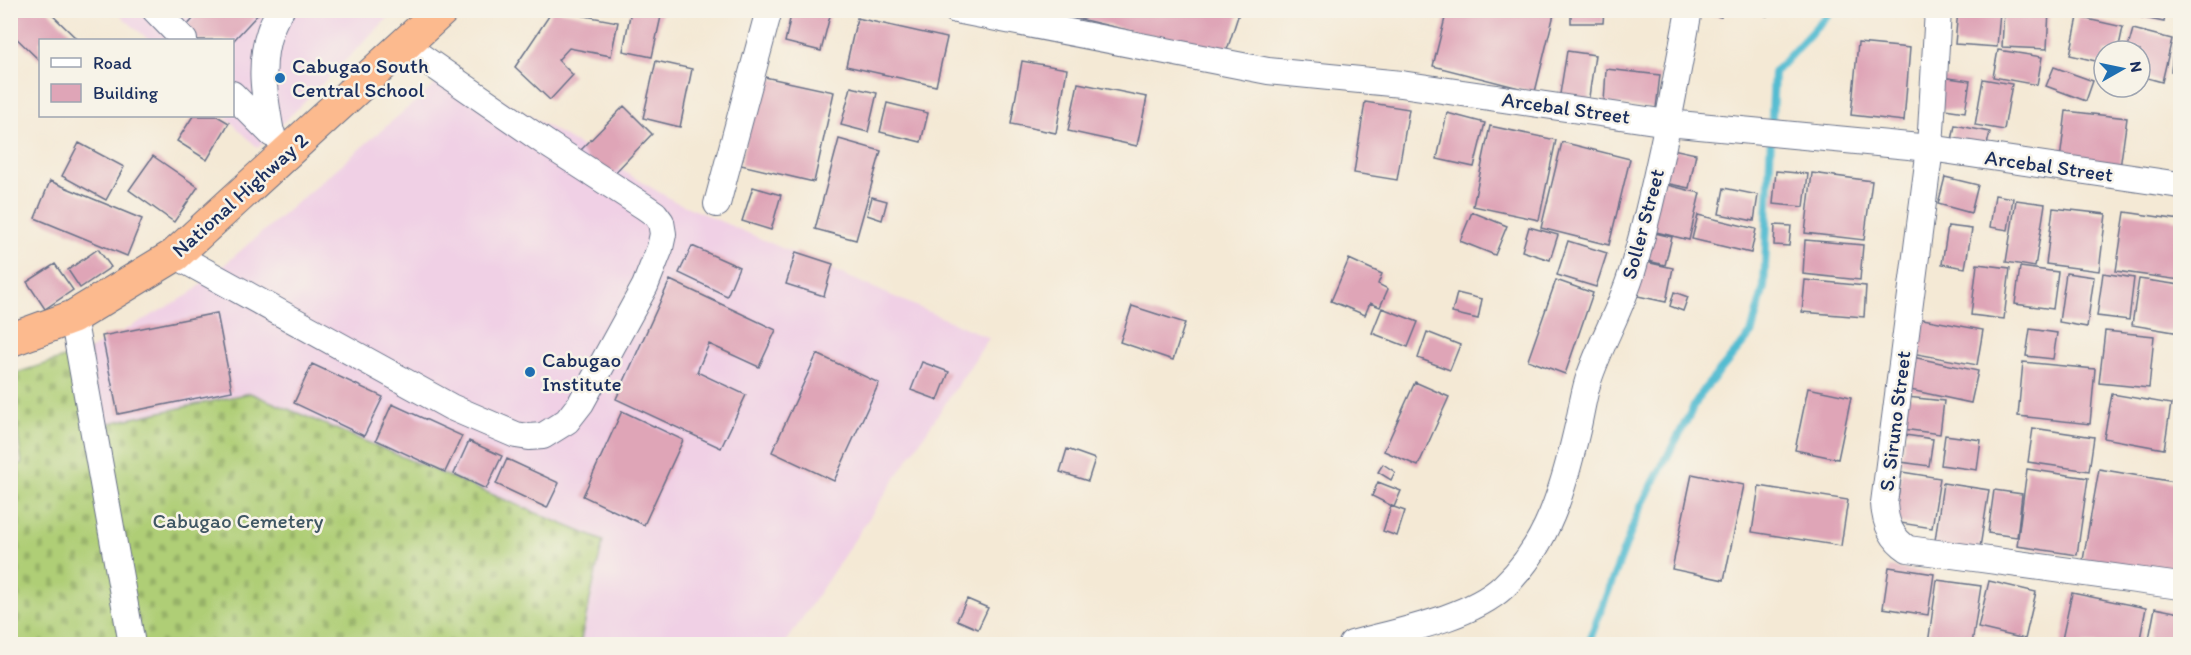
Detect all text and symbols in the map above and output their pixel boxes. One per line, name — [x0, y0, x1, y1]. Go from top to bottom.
legend — [39, 39, 234, 117]
north arrow — [2092, 39, 2152, 99]
text: Road — [93, 52, 132, 74]
place label: Cabugao South Central School — [292, 53, 429, 102]
text: N — [2126, 60, 2147, 74]
marker: Cabugao South Central School — [273, 71, 287, 85]
text: Building — [93, 82, 159, 104]
street label: Arcebal Street — [1500, 86, 1632, 129]
street label: National Highway 2 — [167, 127, 313, 262]
street label: Arcebal Street — [1983, 144, 2115, 187]
street label: Soller Street — [1616, 166, 1669, 282]
place label: Cabugao Institute — [542, 347, 622, 396]
street label: S. Siruno Street — [1873, 349, 1916, 493]
marker: Cabugao Institute — [523, 365, 537, 379]
park label: Cabugao Cemetery — [153, 508, 324, 533]

